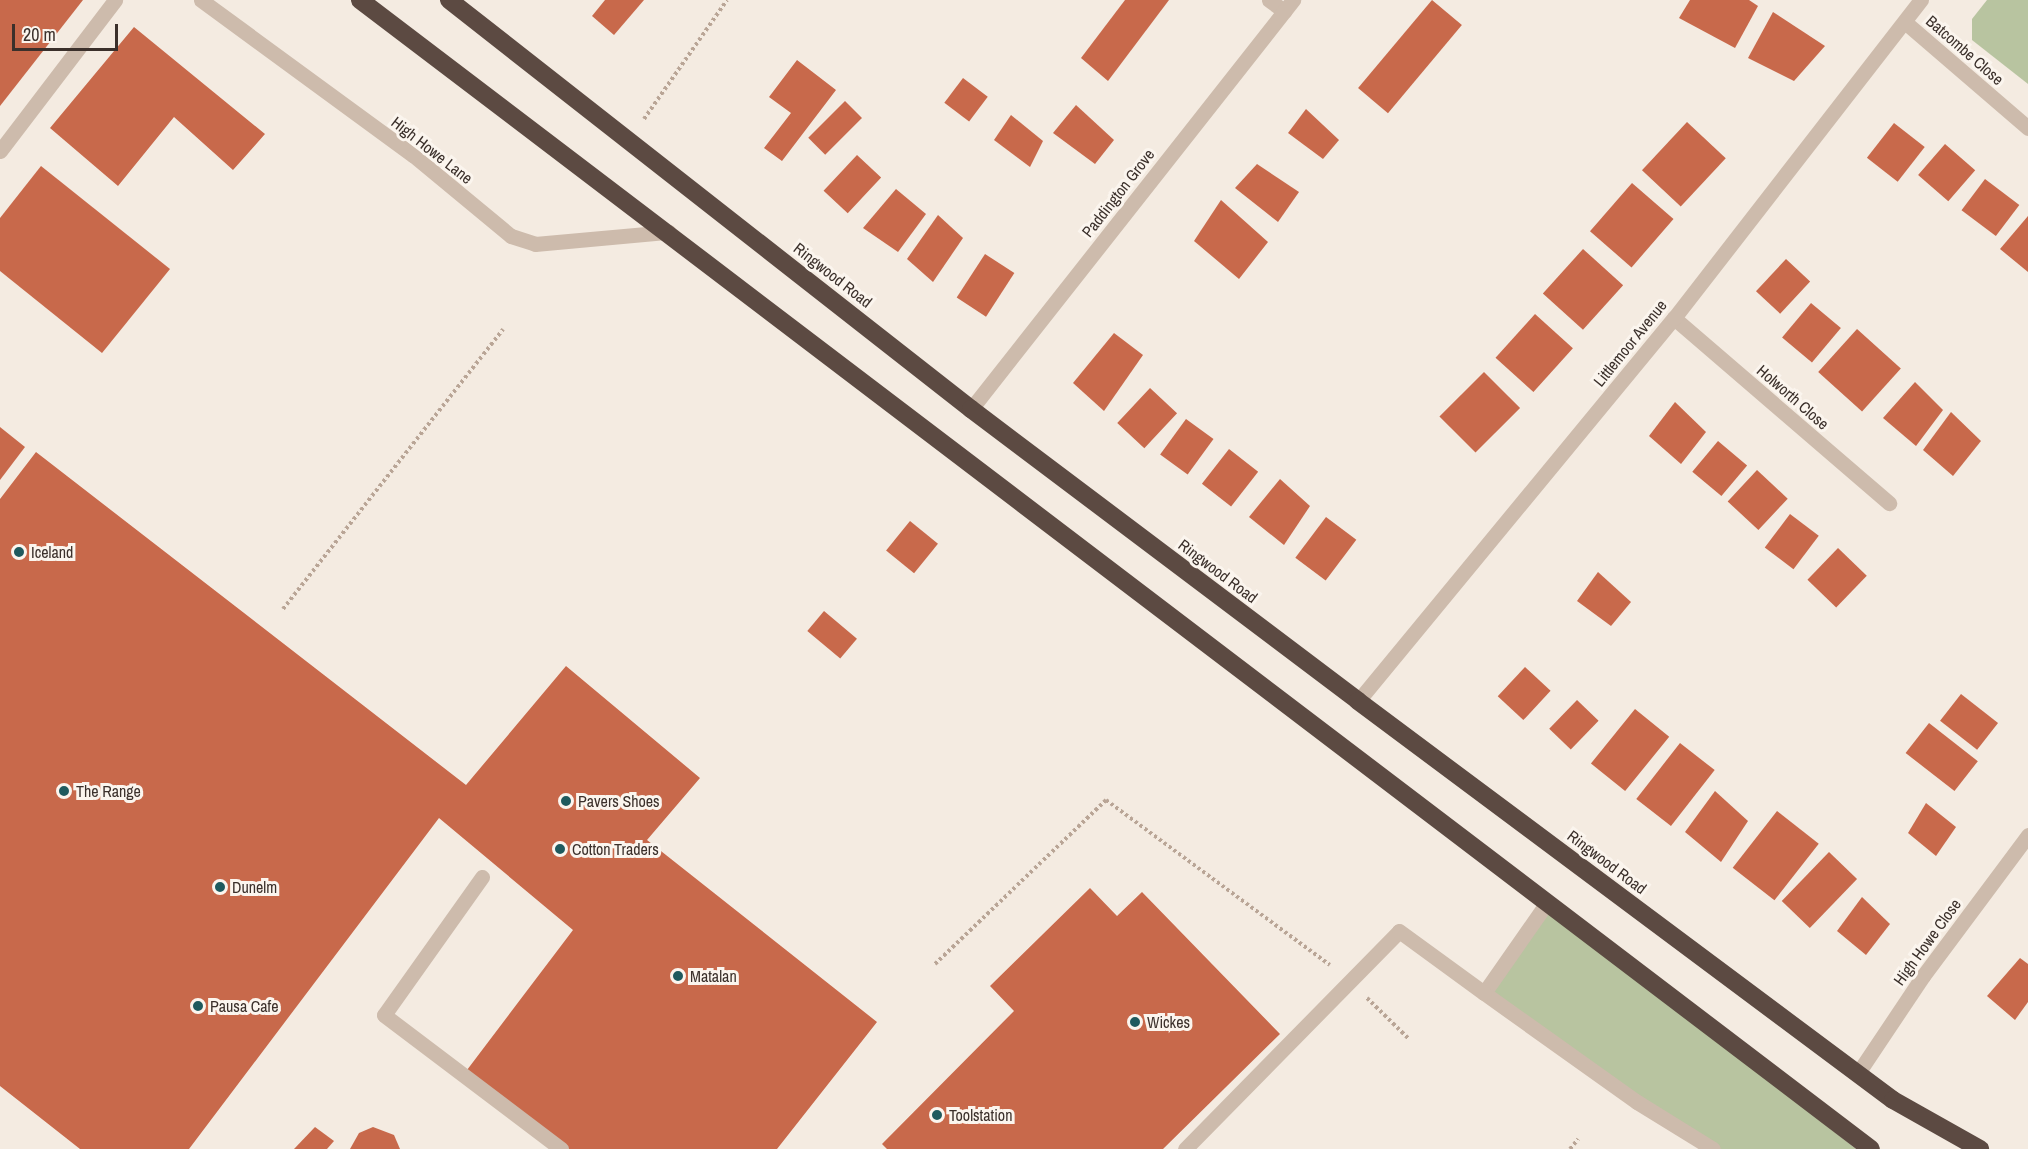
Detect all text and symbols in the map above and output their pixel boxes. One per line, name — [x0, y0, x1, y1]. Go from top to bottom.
street label: Batcombe Close — [1922, 11, 2008, 89]
scale bar — [15, 12, 122, 50]
text: 20 m — [23, 22, 56, 47]
street label: High Howe Lane — [388, 112, 476, 188]
street label: Paddington Grove — [1078, 145, 1158, 241]
street label: Ringwood Road — [790, 238, 876, 312]
street label: Littlemoor Avenue — [1589, 296, 1671, 390]
street label: Holworth Close — [1753, 361, 1833, 433]
street label: Ringwood Road — [1175, 535, 1261, 607]
place label: Iceland — [31, 542, 73, 562]
marker: Iceland — [12, 545, 26, 559]
place label: The Range — [76, 781, 141, 801]
marker: The Range — [57, 784, 71, 798]
place label: Pavers Shoes — [578, 791, 660, 811]
marker: Pavers Shoes — [559, 794, 573, 808]
street label: Ringwood Road — [1564, 826, 1650, 898]
place label: Cotton Traders — [572, 839, 659, 859]
marker: Cotton Traders — [553, 842, 567, 856]
place label: Dunelm — [232, 877, 277, 897]
marker: Dunelm — [213, 880, 227, 894]
street label: High Howe Close — [1889, 895, 1965, 989]
place label: Matalan — [690, 966, 737, 986]
marker: Matalan — [671, 969, 685, 983]
place label: Pausa Cafe — [210, 996, 279, 1016]
marker: Pausa Cafe — [191, 999, 205, 1013]
place label: Wickes — [1147, 1012, 1190, 1032]
marker: Wickes — [1128, 1015, 1142, 1029]
place label: Toolstation — [949, 1105, 1012, 1125]
marker: Toolstation — [930, 1108, 944, 1122]

